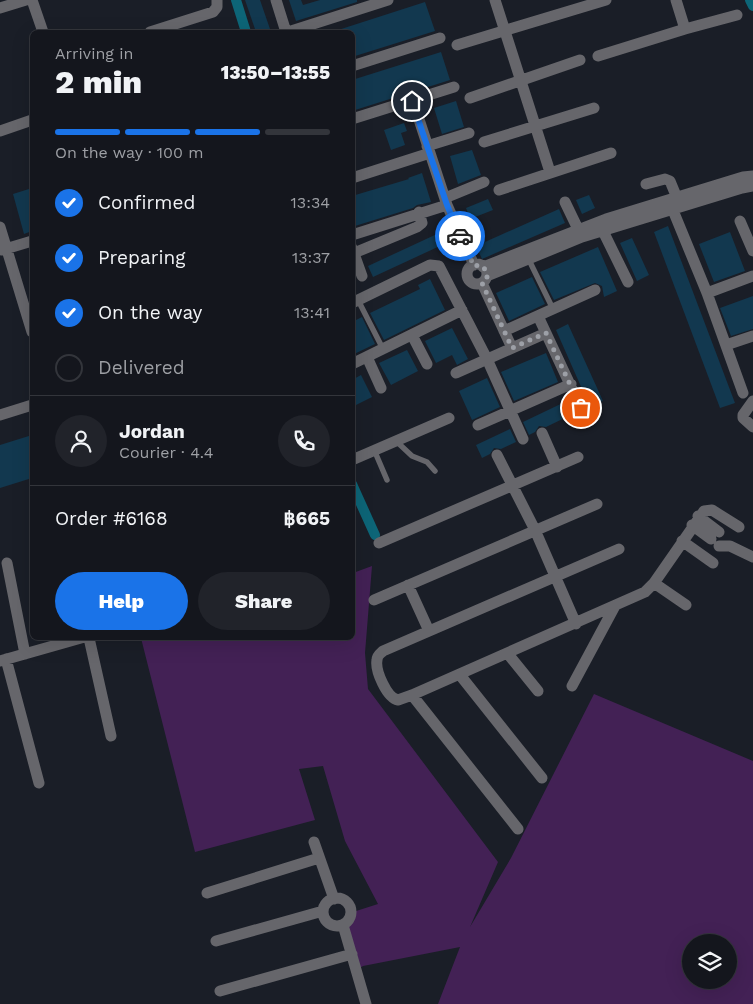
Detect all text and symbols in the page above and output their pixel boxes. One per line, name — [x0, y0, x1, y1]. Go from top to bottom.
text: Arriving in — [55, 44, 133, 63]
text: 13:50–13:55 — [221, 61, 330, 84]
text: 2 min — [55, 63, 142, 101]
pin — [391, 80, 433, 122]
icon: home — [398, 87, 426, 115]
text: On the way · 100 m — [55, 143, 204, 162]
icon: check — [55, 189, 83, 217]
text: Confirmed — [98, 191, 195, 214]
text: 13:34 — [291, 193, 330, 212]
courier — [435, 211, 485, 261]
icon: car — [446, 222, 474, 250]
icon: check — [55, 244, 83, 272]
text: Preparing — [98, 246, 185, 269]
text: 13:37 — [292, 248, 330, 267]
icon: check — [55, 299, 83, 327]
text: On the way — [98, 301, 202, 324]
text: 13:41 — [294, 303, 330, 322]
text: Delivered — [98, 356, 185, 379]
pin — [560, 387, 602, 429]
icon: bag — [567, 394, 595, 422]
button: person — [55, 415, 107, 467]
button: phone — [278, 415, 330, 467]
text: Jordan — [119, 420, 185, 443]
text: Courier · 4.4 — [119, 443, 214, 462]
text: Order #6168 — [55, 507, 168, 530]
text: ฿665 — [283, 507, 330, 530]
button: Help — [55, 572, 188, 630]
button: Share — [198, 572, 330, 630]
map controls — [682, 934, 737, 989]
button: layers — [682, 934, 737, 989]

